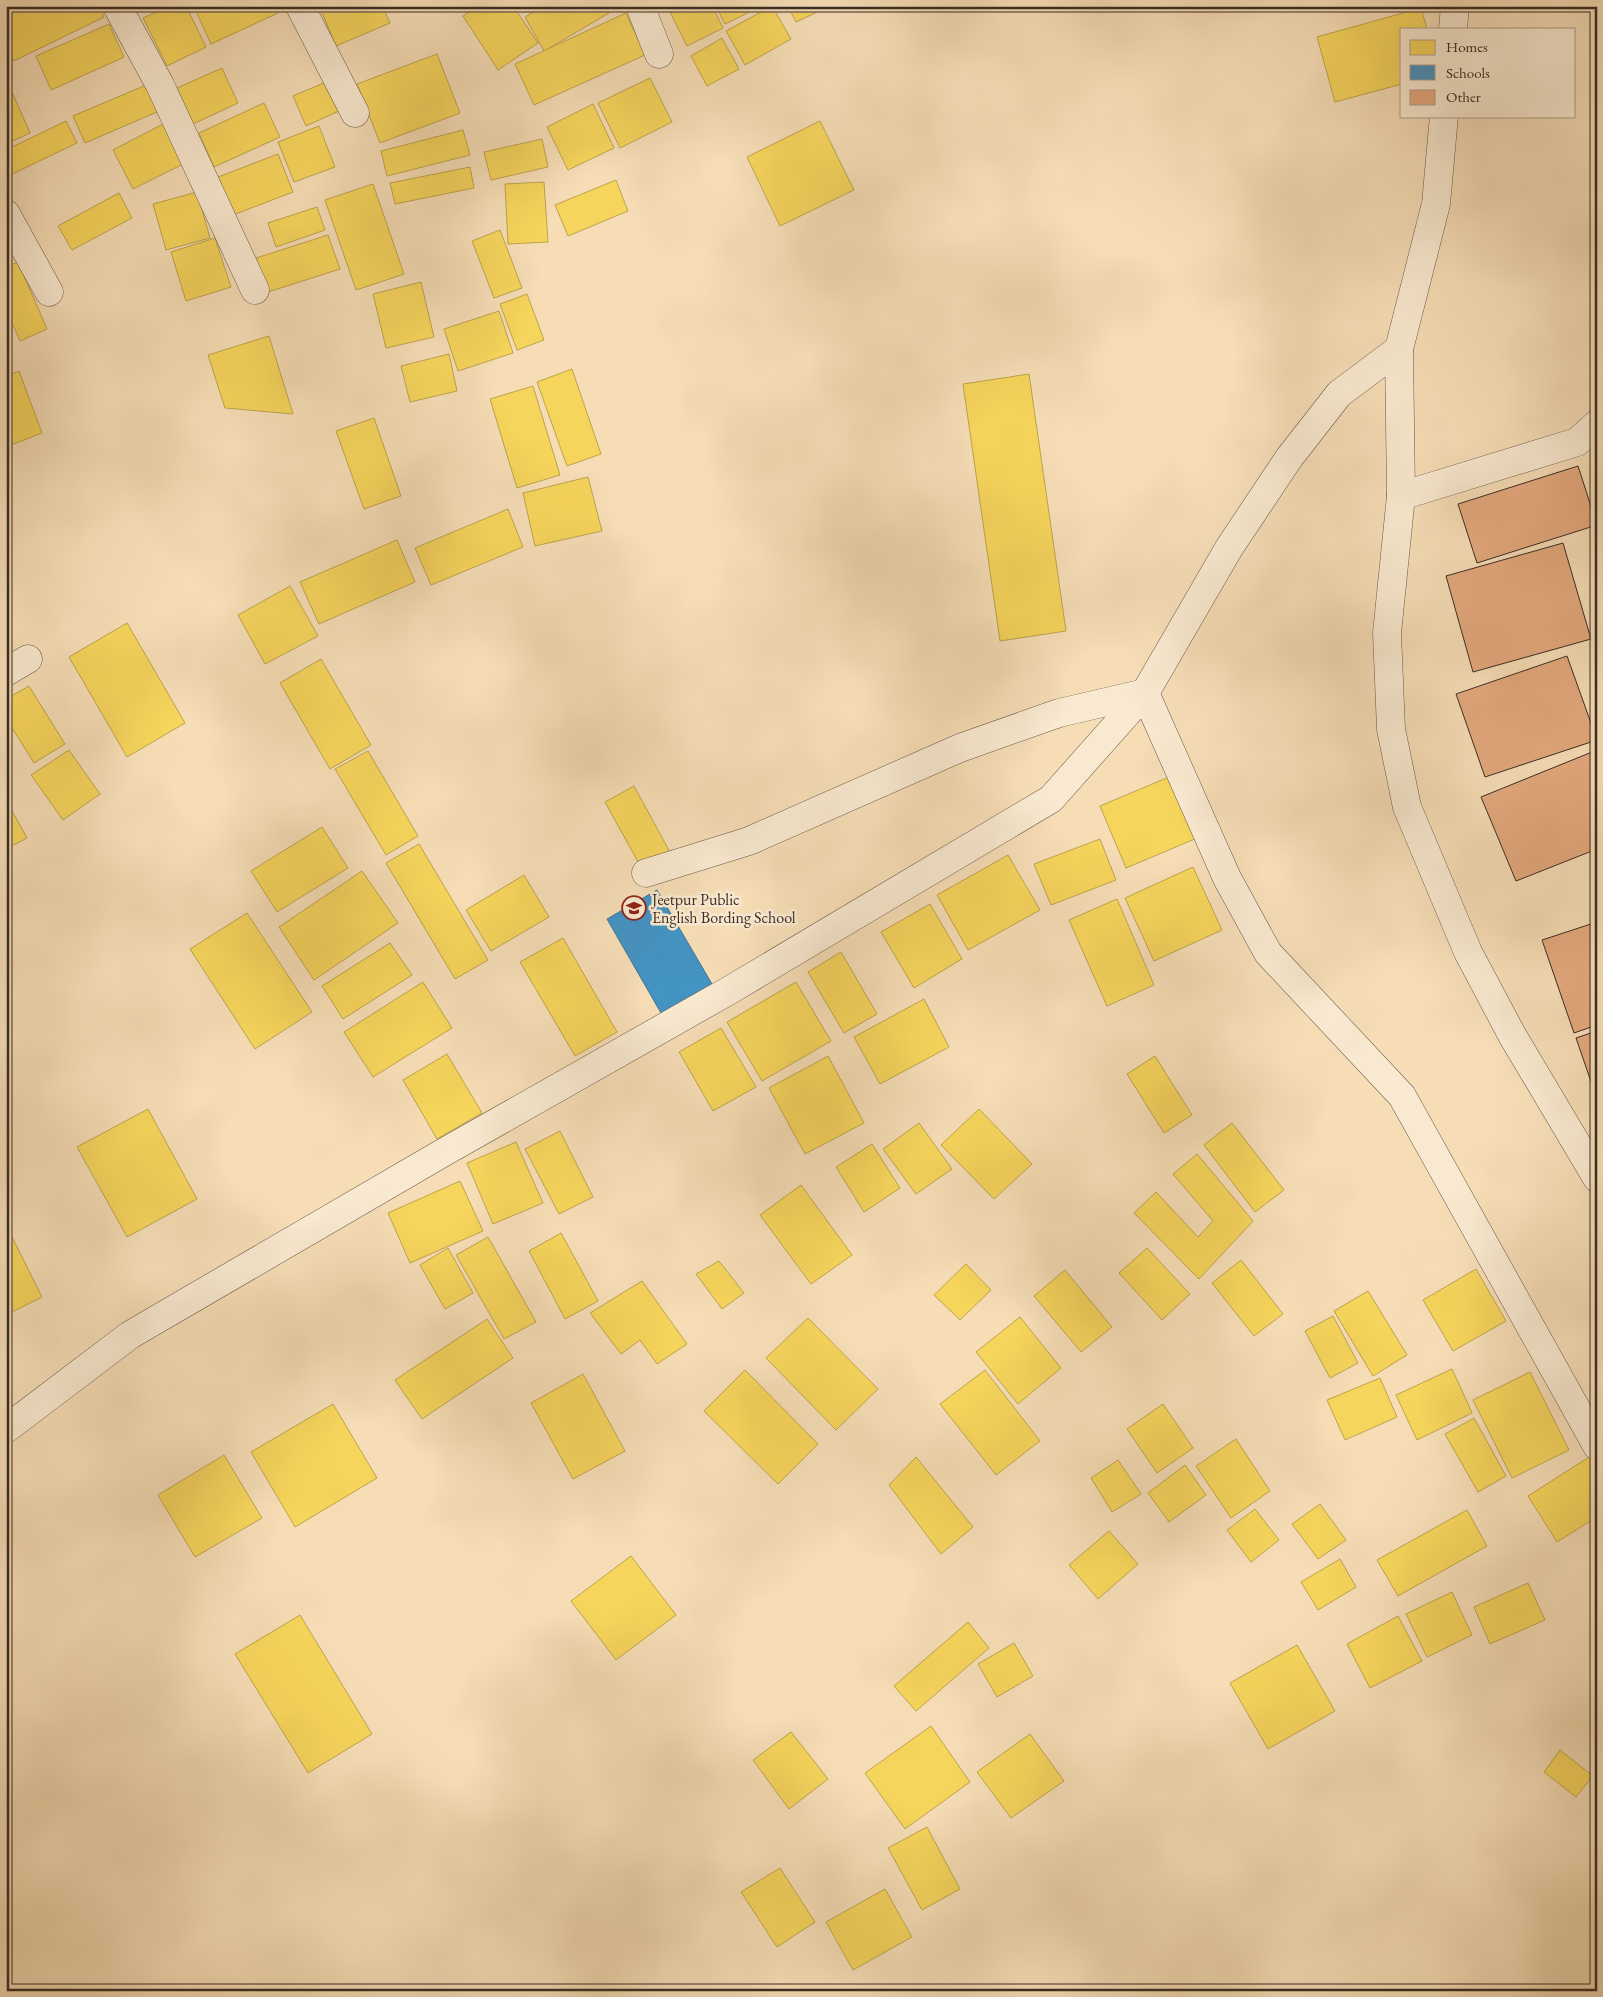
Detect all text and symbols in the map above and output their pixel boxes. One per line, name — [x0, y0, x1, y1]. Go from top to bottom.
legend — [1400, 28, 1576, 118]
text: Homes — [1446, 37, 1488, 56]
text: Schools — [1446, 63, 1490, 82]
text: Other — [1446, 87, 1481, 106]
place label: Jeetpur Public English Bording School — [650, 889, 796, 928]
school or university icon: Jeetpur Public English Bording School — [621, 895, 647, 921]

